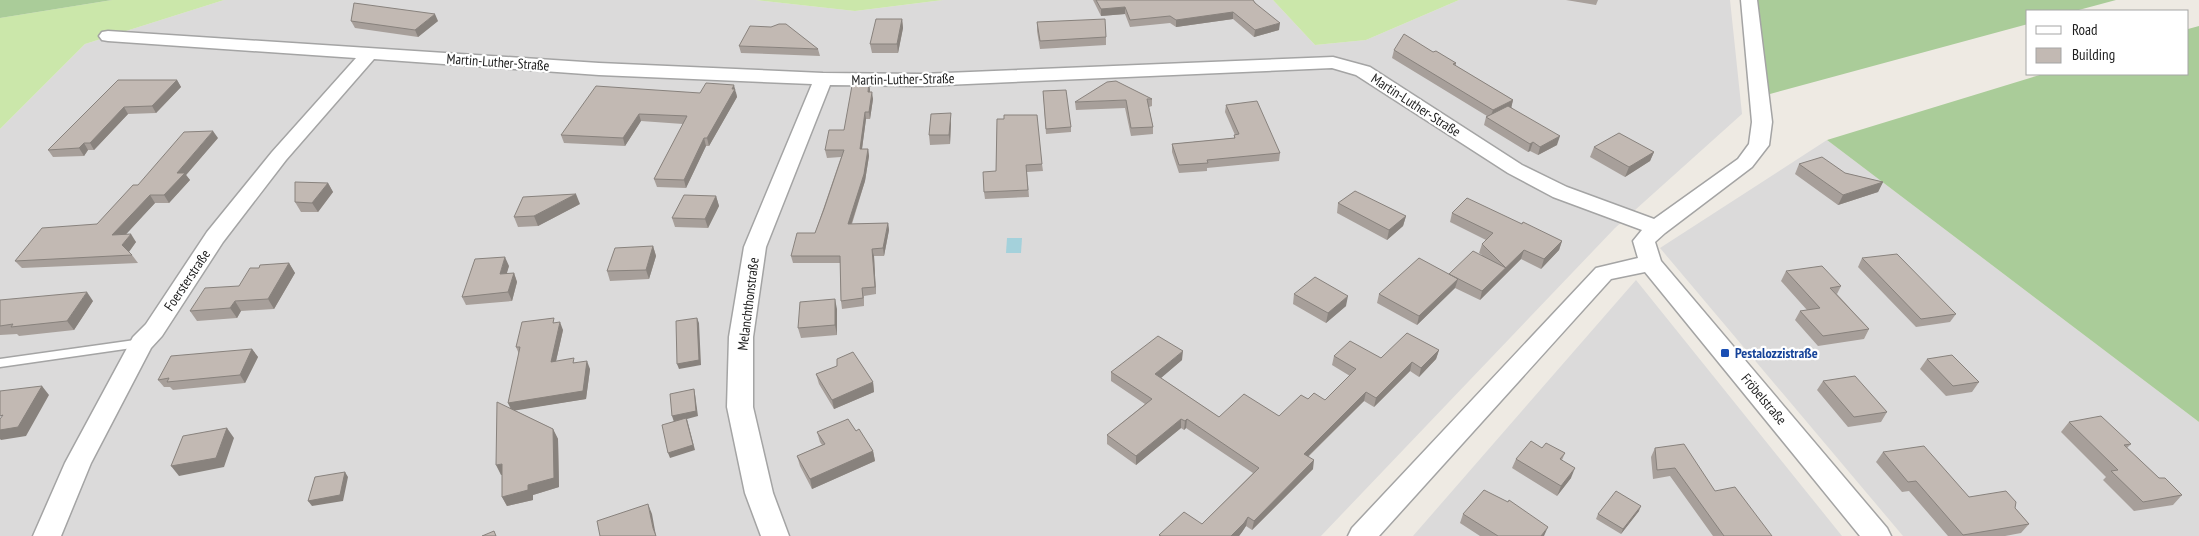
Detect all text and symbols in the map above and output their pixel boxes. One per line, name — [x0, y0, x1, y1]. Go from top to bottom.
legend — [2026, 10, 2189, 75]
text: Road — [2072, 20, 2098, 39]
text: Building — [2072, 45, 2115, 64]
street label: Martin-Luther-Straße — [446, 49, 550, 75]
street label: Martin-Luther-Straße — [851, 69, 955, 89]
street label: Martin-Luther-Straße — [1368, 69, 1464, 141]
street label: Foersterstraße — [160, 246, 214, 314]
street label: Melanchthonstraße — [733, 256, 763, 352]
place label: Pestalozzistraße — [1735, 344, 1818, 362]
marker: Pestalozzistraße — [1719, 347, 1731, 359]
street label: Fröbelstraße — [1737, 370, 1791, 428]

